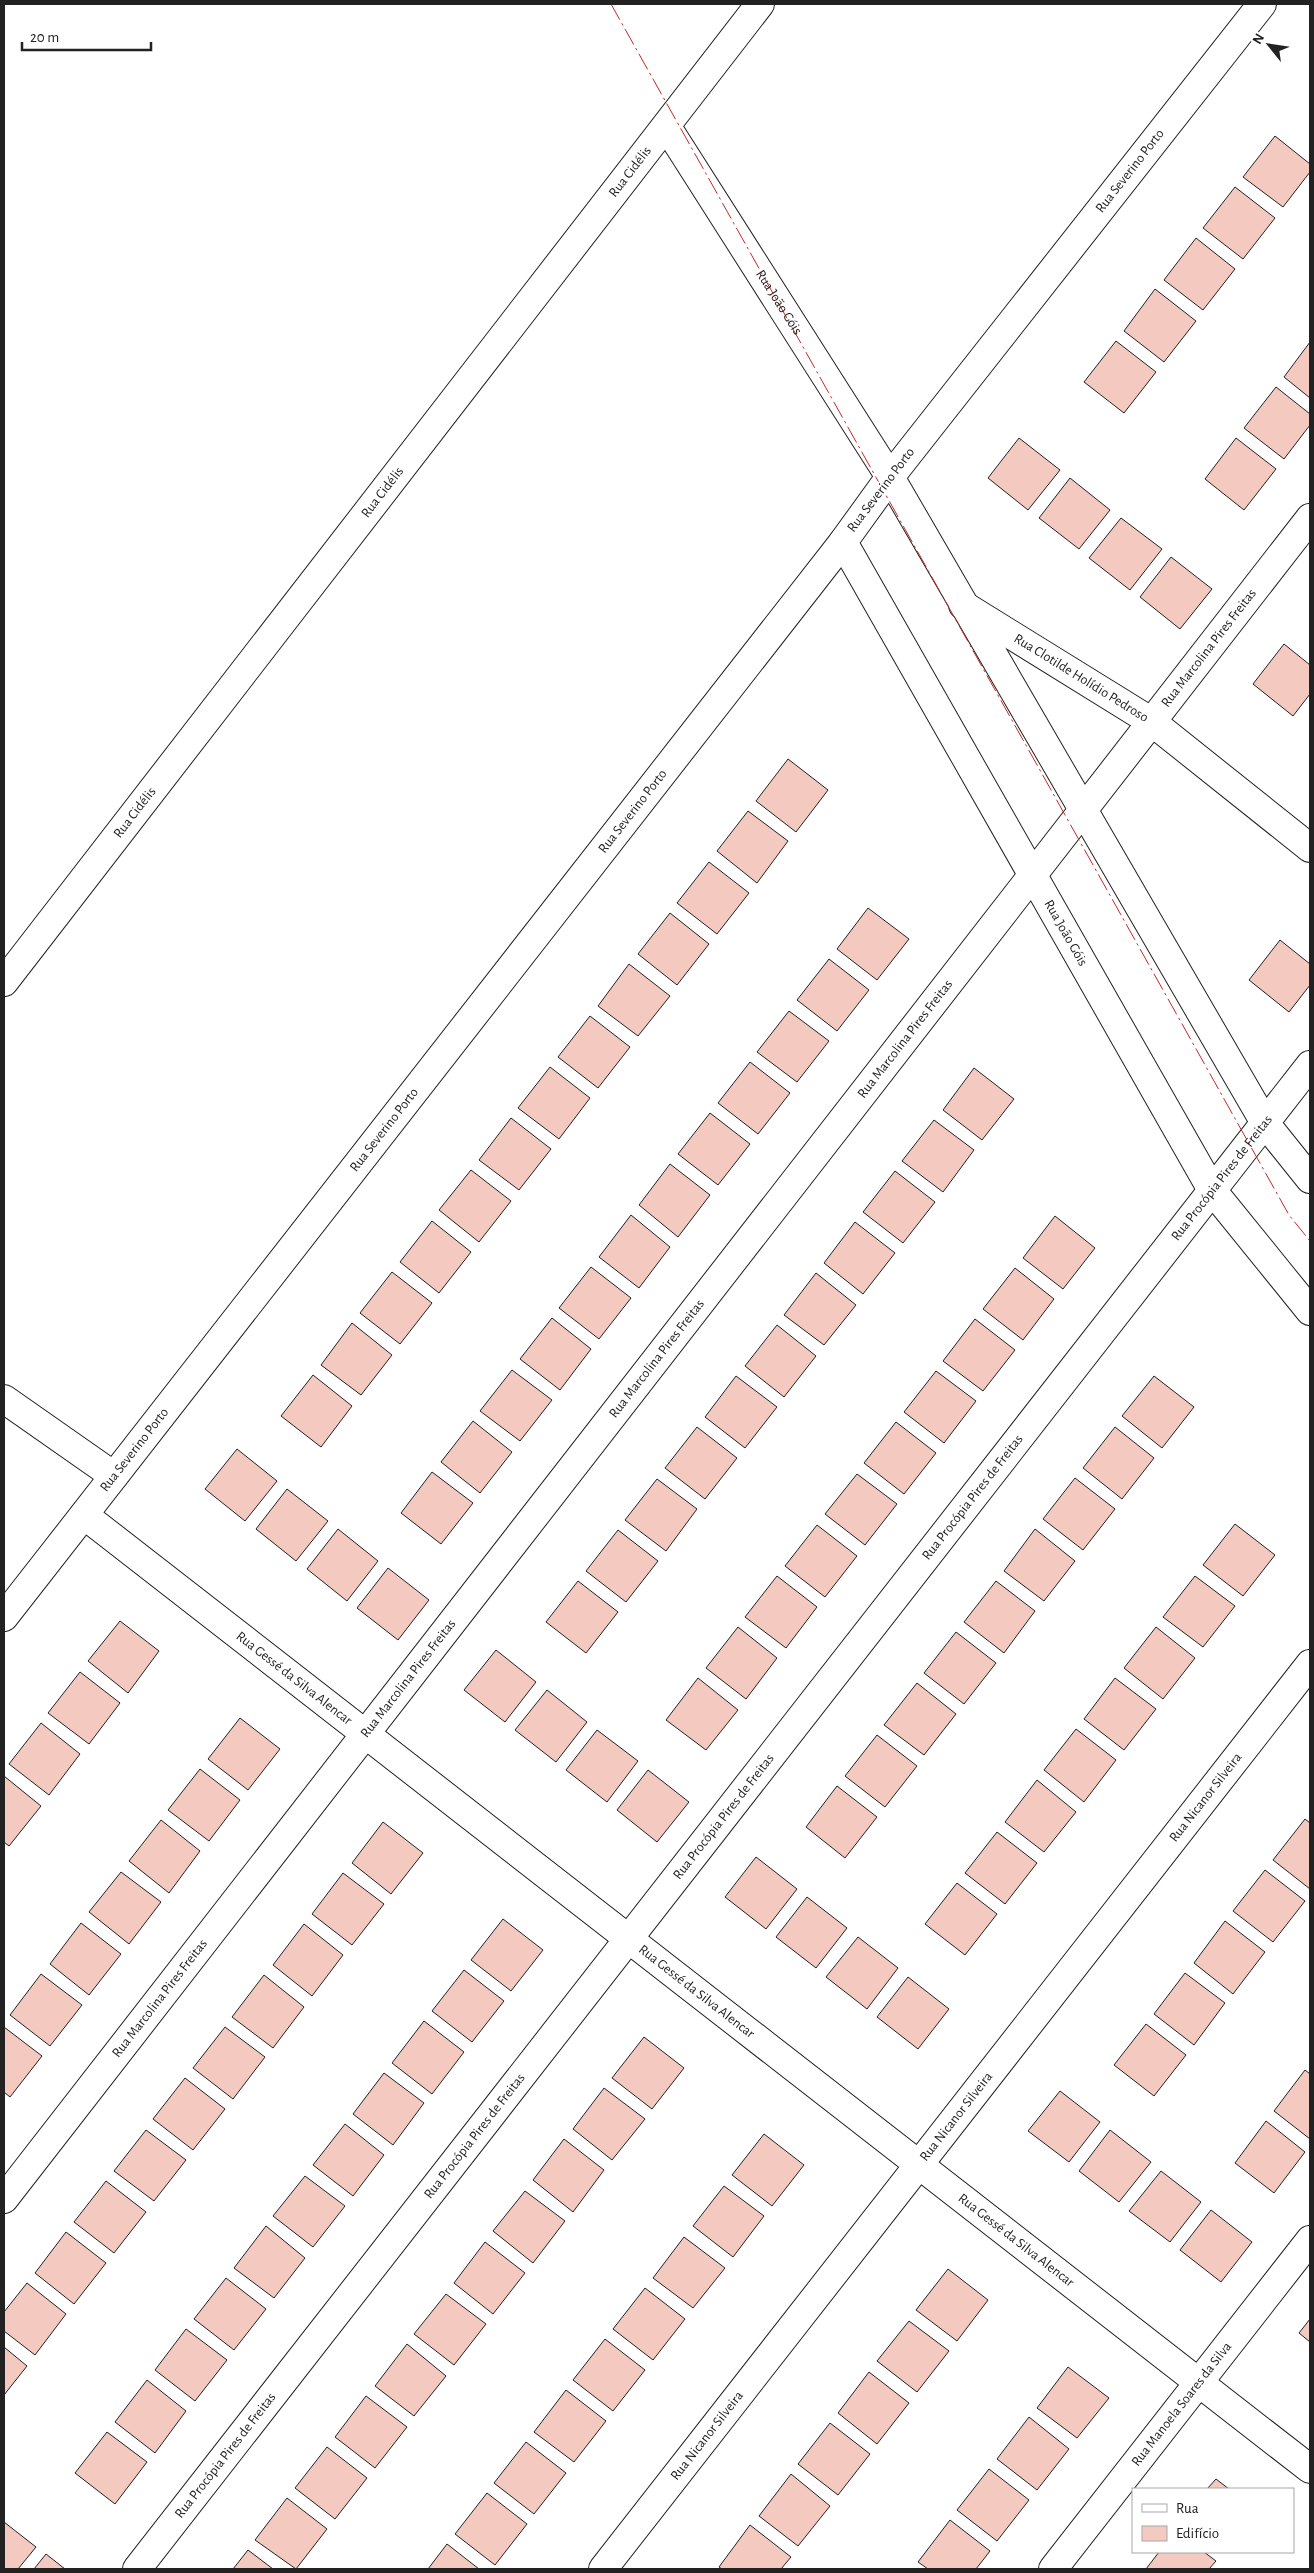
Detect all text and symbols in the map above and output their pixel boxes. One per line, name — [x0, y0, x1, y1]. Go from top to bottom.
scale bar — [22, 20, 151, 52]
north arrow — [1244, 20, 1294, 70]
text: 20 m — [30, 30, 59, 45]
text: N — [1250, 31, 1267, 47]
street label: Rua Severino Porto — [1093, 126, 1167, 215]
street label: Rua Cidélis — [606, 144, 654, 200]
street label: Rua João Góis — [753, 268, 804, 337]
street label: Rua Severino Porto — [845, 445, 917, 535]
street label: Rua Cidélis — [359, 464, 406, 520]
street label: Rua Marcolina Pires Freitas — [1159, 586, 1259, 710]
street label: Rua Clotilde Holídio Pedroso — [1012, 631, 1151, 725]
street label: Rua Severino Porto — [596, 767, 670, 856]
street label: Rua Cidélis — [111, 785, 159, 841]
street label: Rua João Góis — [1041, 898, 1090, 969]
street label: Rua Marcolina Pires Freitas — [855, 977, 955, 1101]
street label: Rua Severino Porto — [347, 1085, 421, 1174]
street label: Rua Procópia Pires de Freitas — [1169, 1113, 1275, 1243]
street label: Rua Marcolina Pires Freitas — [607, 1297, 707, 1421]
street label: Rua Severino Porto — [98, 1405, 171, 1494]
street label: Rua Procópia Pires de Freitas — [920, 1432, 1026, 1563]
street label: Rua Marcolina Pires Freitas — [358, 1617, 458, 1740]
street label: Rua Gessé da Silva Alencar — [233, 1629, 355, 1728]
street label: Rua Nicanor Silveira — [1167, 1750, 1245, 1845]
street label: Rua Procópia Pires de Freitas — [671, 1751, 777, 1882]
street label: Rua Marcolina Pires Freitas — [110, 1937, 210, 2060]
street label: Rua Gessé da Silva Alencar — [636, 1942, 757, 2041]
street label: Rua Nicanor Silveira — [917, 2069, 996, 2164]
street label: Rua Procópia Pires de Freitas — [422, 2071, 528, 2201]
street label: Rua Gessé da Silva Alencar — [956, 2191, 1077, 2290]
street label: Rua Manoela Soares da Silva — [1129, 2339, 1235, 2469]
street label: Rua Nicanor Silveira — [668, 2388, 746, 2483]
street label: Rua Procópia Pires de Freitas — [172, 2390, 279, 2521]
legend — [1132, 2488, 1294, 2553]
text: Rua — [1176, 2501, 1199, 2516]
text: Edifício — [1176, 2526, 1219, 2541]

